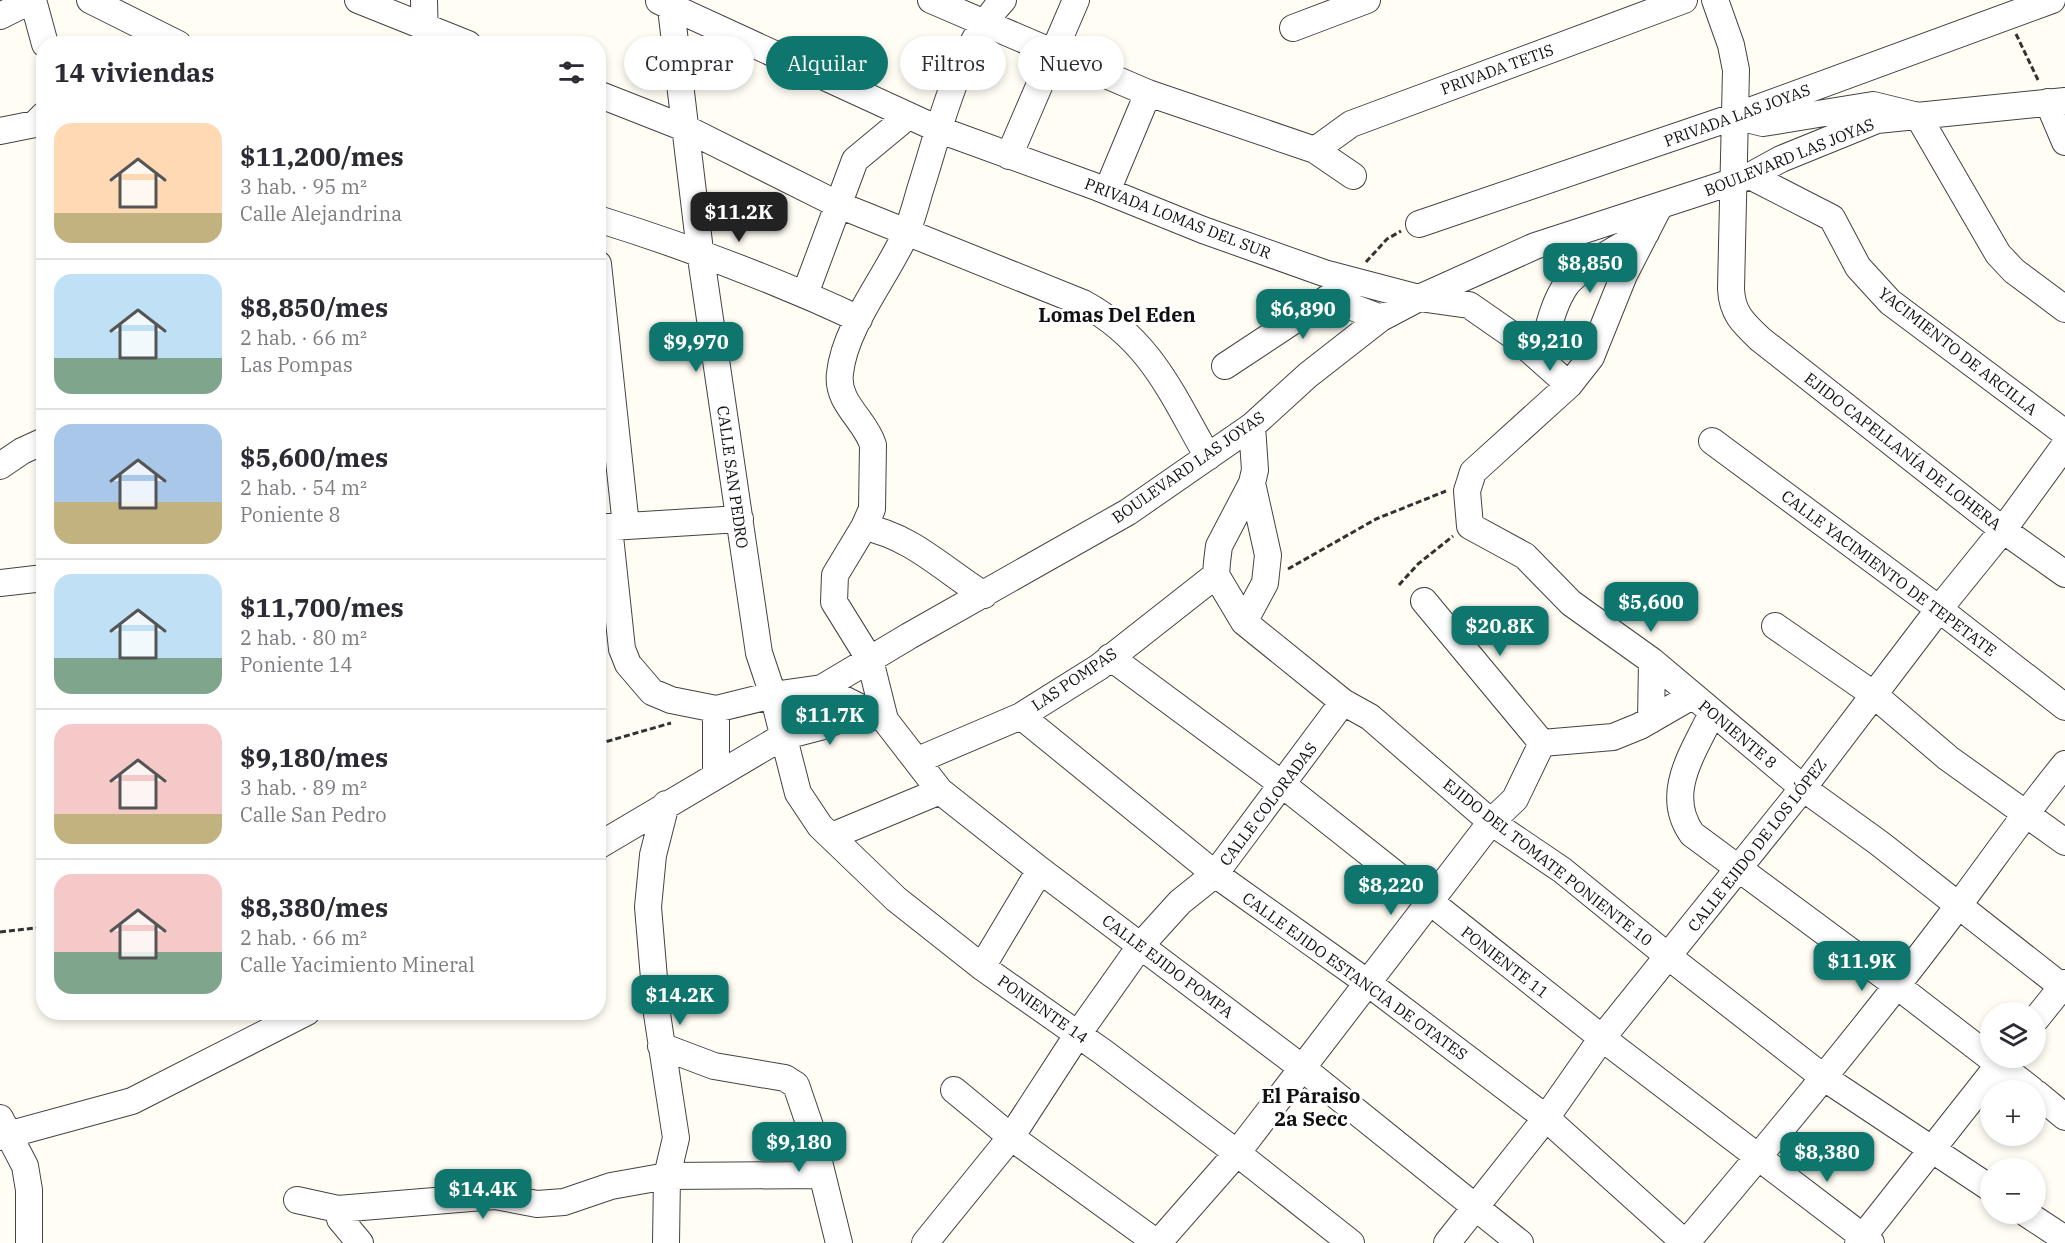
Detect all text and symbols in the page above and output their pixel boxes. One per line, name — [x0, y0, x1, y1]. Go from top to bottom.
chip: Comprar — [624, 36, 754, 90]
chip: Alquilar — [766, 36, 888, 90]
chip: Filtros — [900, 36, 1006, 90]
chip: Nuevo — [1018, 36, 1124, 90]
street label: PRIVADA TETIS — [1438, 39, 1556, 99]
text: 14 viviendas — [54, 55, 214, 89]
icon: filters — [555, 56, 588, 89]
street label: PRIVADA LAS JOYAS — [1661, 79, 1813, 151]
street label: BOULEVARD LAS JOYAS — [1701, 114, 1877, 200]
text: $11,200/mes — [240, 139, 404, 173]
icon: home — [102, 147, 174, 219]
text: 3 hab. · 95 m² — [240, 173, 367, 200]
street label: PRIVADA LOMAS DEL SUR — [1082, 173, 1274, 263]
pin: $11.2K — [690, 192, 788, 243]
text: $11.2K — [705, 198, 773, 225]
text: Calle Alejandrina — [240, 200, 402, 227]
pin: $8,850 — [1541, 243, 1639, 294]
text: $8,850 — [1557, 249, 1623, 276]
street label: YACIMIENTO DE ARCILLA — [1874, 283, 2042, 419]
pin: $6,890 — [1254, 289, 1352, 340]
text: $8,850/mes — [240, 290, 388, 324]
text: $6,890 — [1270, 295, 1336, 322]
icon: home — [102, 298, 174, 370]
district label: Lomas Del Eden — [1038, 301, 1196, 328]
pin: $9,210 — [1501, 321, 1599, 372]
pin: $9,970 — [647, 322, 745, 373]
text: 2 hab. · 66 m² — [240, 324, 367, 351]
text: $9,210 — [1517, 327, 1583, 354]
text: $9,970 — [663, 328, 729, 355]
text: Las Pompas — [240, 351, 353, 378]
street label: EJIDO CAPELLANÍA DE LOHERA — [1800, 367, 2006, 534]
street label: CALLE SAN PEDRO — [713, 404, 753, 550]
street label: BOULEVARD LAS JOYAS — [1108, 407, 1268, 527]
text: $5,600/mes — [240, 440, 388, 474]
icon: home — [102, 448, 174, 520]
text: 2 hab. · 54 m² — [240, 474, 367, 501]
street label: CALLE YACIMIENTO DE TEPETATE — [1778, 486, 2000, 660]
text: Poniente 8 — [240, 501, 340, 528]
pin: $5,600 — [1602, 582, 1700, 633]
text: $5,600 — [1618, 588, 1684, 615]
text: $11,700/mes — [240, 590, 404, 624]
icon: home — [102, 598, 174, 670]
pin: $20.8K — [1451, 606, 1549, 657]
text: $20.8K — [1466, 612, 1534, 639]
text: 2 hab. · 80 m² — [240, 624, 367, 651]
street label: LAS POMPAS — [1027, 643, 1121, 715]
text: Poniente 14 — [240, 651, 352, 678]
pin: $11.7K — [781, 695, 879, 746]
street label: PONIENTE 8 — [1695, 695, 1781, 773]
text: $11.7K — [796, 701, 864, 728]
street label: CALLE COLORADAS — [1215, 738, 1321, 870]
text: $9,180/mes — [240, 740, 388, 774]
icon: home — [102, 748, 174, 820]
street label: CALLE EJIDO DE LOS LÓPEZ — [1682, 754, 1831, 936]
text: 3 hab. · 89 m² — [240, 774, 367, 801]
street label: EJIDO DEL TOMATE PONIENTE 10 — [1439, 774, 1657, 950]
text: Calle San Pedro — [240, 801, 386, 828]
pin: $8,220 — [1342, 865, 1440, 916]
text: $8,220 — [1358, 871, 1424, 898]
street label: CALLE EJIDO ESTANCIA DE OTATES — [1239, 888, 1471, 1064]
text: $8,380/mes — [240, 890, 388, 924]
icon: home — [102, 898, 174, 970]
street label: CALLE EJIDO POMPA — [1098, 910, 1238, 1022]
street label: PONIENTE 11 — [1457, 922, 1553, 1002]
text: 2 hab. · 66 m² — [240, 924, 367, 951]
pin: $11.9K — [1813, 941, 1911, 992]
text: $11.9K — [1828, 947, 1896, 974]
text: Calle Yacimiento Mineral — [240, 951, 475, 978]
street label: PONIENTE 14 — [994, 970, 1092, 1048]
pin: $14.2K — [631, 975, 729, 1026]
text: $14.2K — [646, 981, 714, 1008]
map controls — [1980, 1002, 2046, 1224]
button: layers — [1980, 1002, 2046, 1068]
button: + — [1980, 1080, 2046, 1146]
district label: El Paraiso 2a Secc — [1262, 1082, 1360, 1132]
pin: $9,180 — [750, 1122, 848, 1173]
text: $9,180 — [766, 1128, 832, 1155]
pin: $8,380 — [1778, 1132, 1876, 1183]
text: $8,380 — [1794, 1138, 1860, 1165]
button: − — [1980, 1158, 2046, 1224]
pin: $14.4K — [434, 1169, 532, 1220]
text: $14.4K — [449, 1175, 517, 1202]

